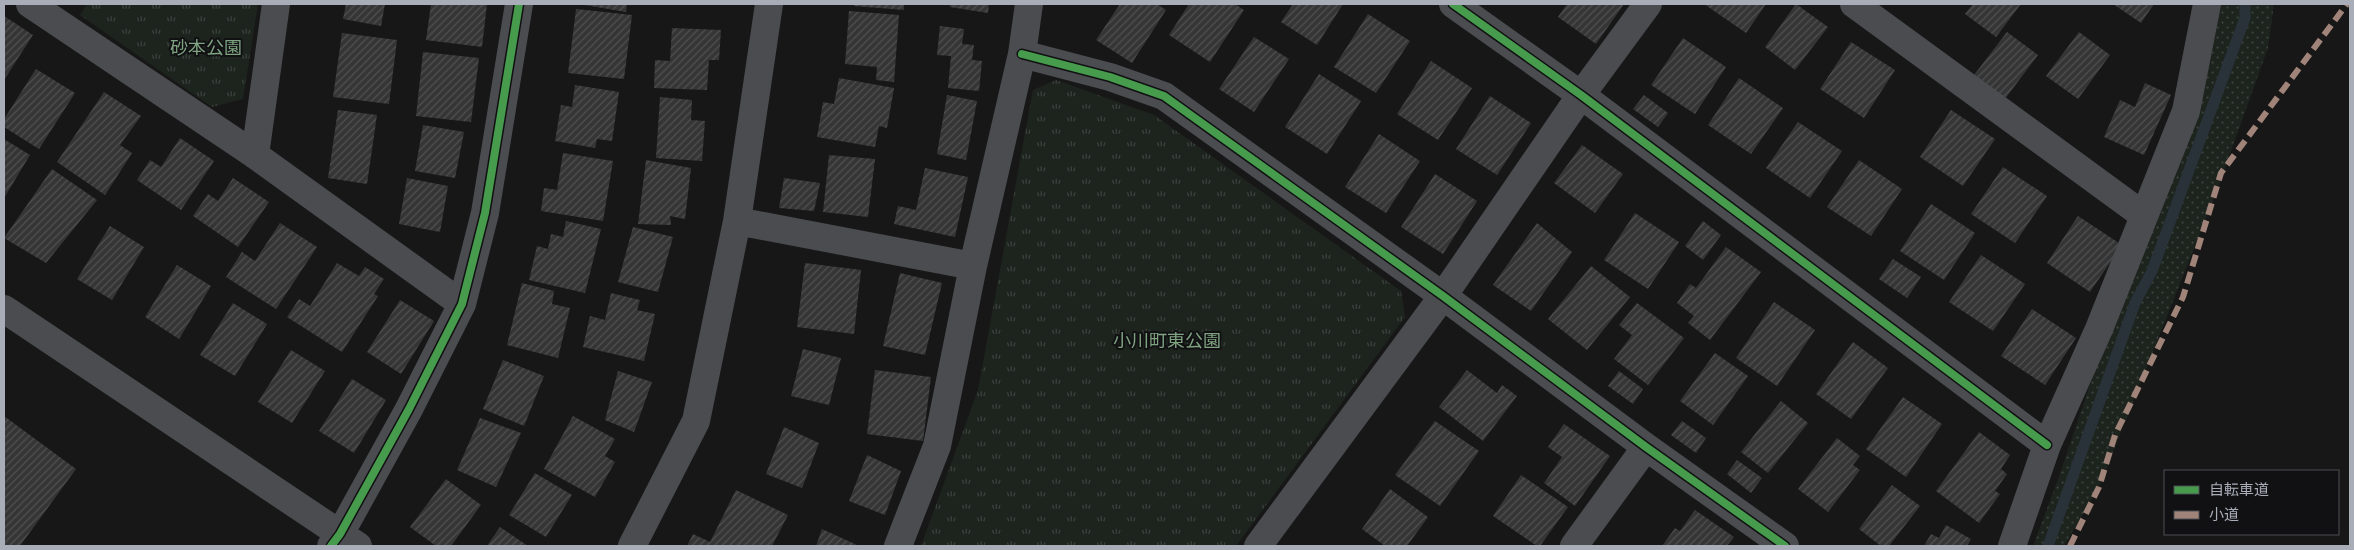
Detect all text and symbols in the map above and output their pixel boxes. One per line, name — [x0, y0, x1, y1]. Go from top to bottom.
park label: 砂本公園 — [170, 38, 242, 58]
park label: 小川町東公園 — [1113, 331, 1221, 351]
legend — [2164, 470, 2339, 535]
text: 自転車道 — [2209, 481, 2269, 498]
text: 小道 — [2209, 506, 2239, 523]

